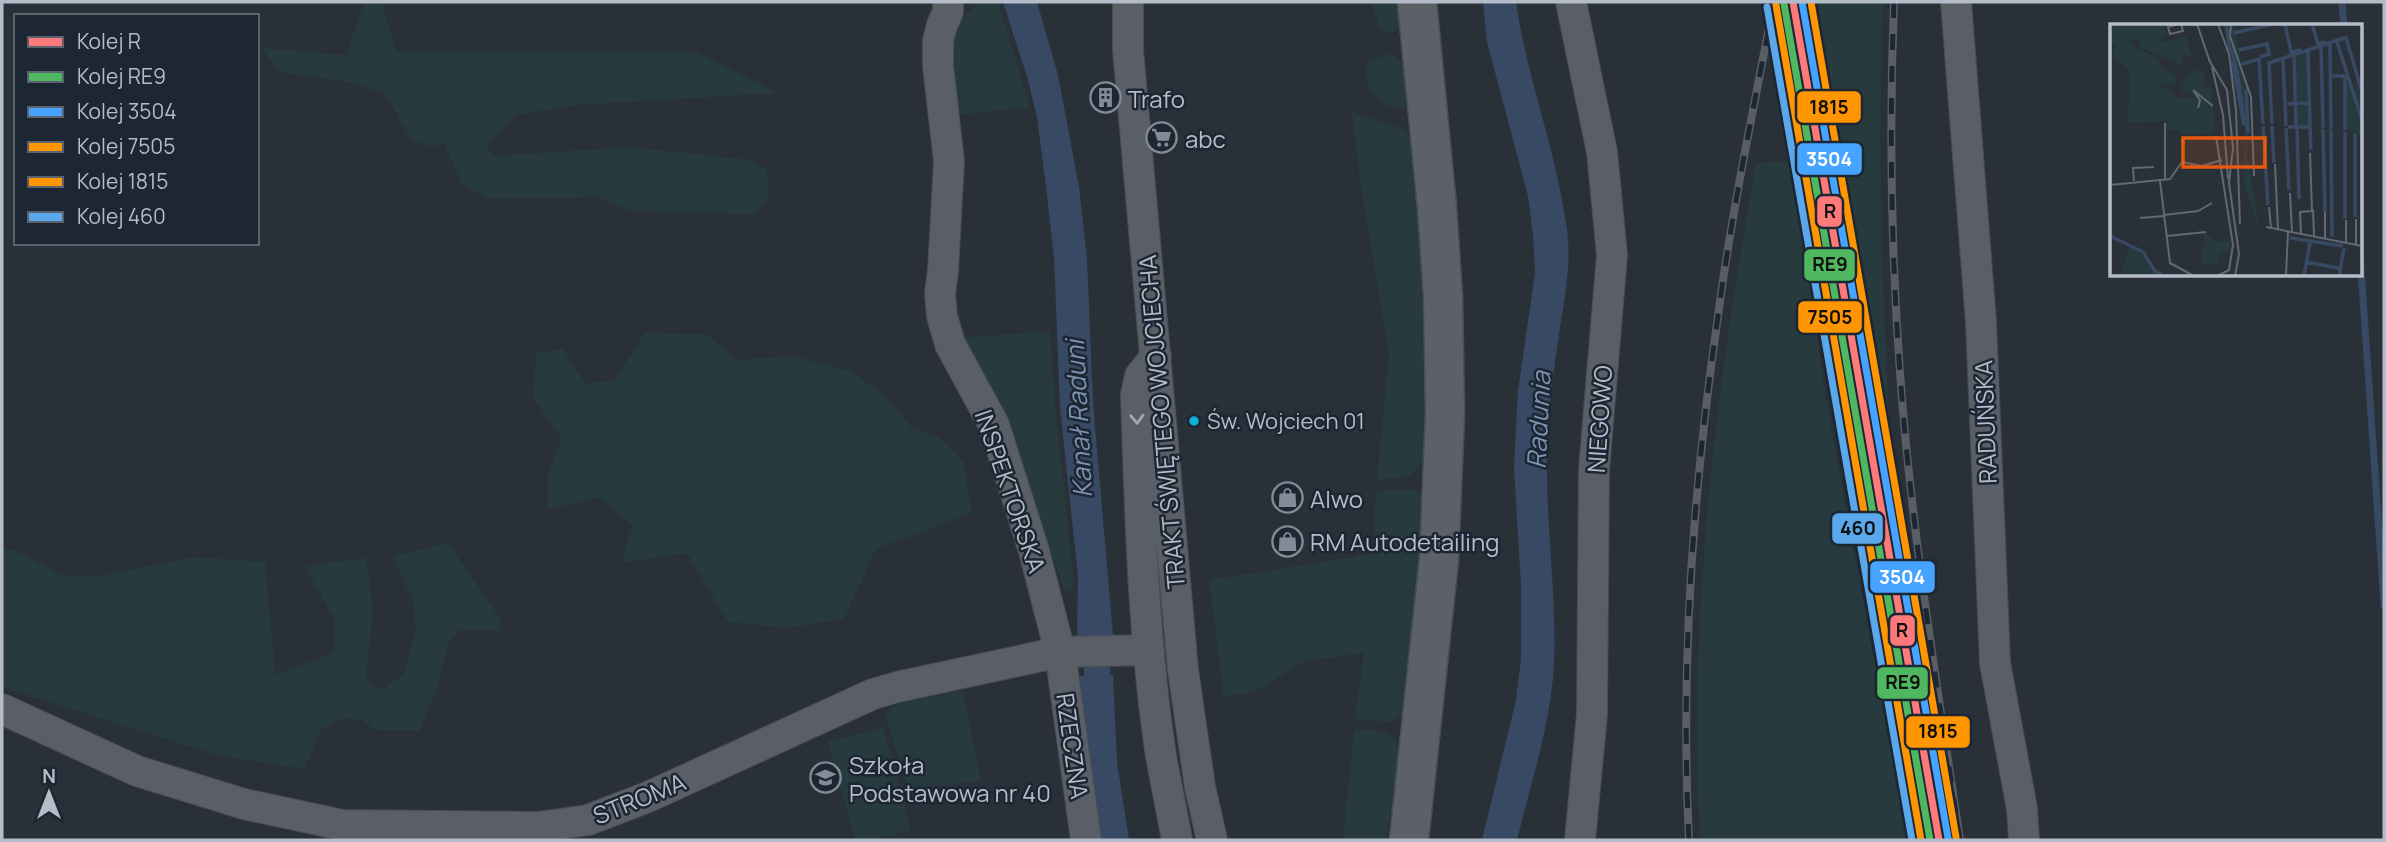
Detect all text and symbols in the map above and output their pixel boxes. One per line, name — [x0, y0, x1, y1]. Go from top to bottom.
legend — [14, 14, 259, 245]
inset map — [2110, 24, 2362, 276]
text: Kolej R — [77, 27, 141, 55]
text: Kolej RE9 — [77, 62, 166, 90]
building icon: Trafo — [1088, 81, 1122, 115]
place label: Trafo — [1128, 82, 1185, 115]
line badge: 1815 — [1796, 90, 1862, 124]
text: 1815 — [1809, 94, 1849, 120]
text: Kolej 3504 — [77, 97, 177, 125]
supermarket icon: abc — [1145, 121, 1179, 155]
place label: abc — [1185, 122, 1226, 155]
text: Kolej 7505 — [77, 132, 175, 160]
line badge: 3504 — [1796, 142, 1863, 176]
text: 3504 — [1806, 146, 1852, 172]
text: Kolej 1815 — [77, 167, 168, 195]
line badge: R — [1816, 195, 1843, 228]
text: R — [1824, 198, 1836, 224]
text: Kolej 460 — [77, 202, 166, 230]
line badge: RE9 — [1803, 248, 1856, 282]
text: RE9 — [1812, 251, 1848, 277]
street label: TRAKT ŚWIĘTEGO WOJCIECHA — [1130, 254, 1192, 590]
line badge: 7505 — [1797, 300, 1863, 334]
text: 7505 — [1808, 304, 1852, 330]
water label: Kanał Raduni — [1056, 336, 1100, 499]
street label: RADUŃSKA — [1966, 359, 2004, 485]
street label: NIEGOWO — [1579, 364, 1619, 474]
water label: Radunia — [1517, 369, 1559, 470]
street label: INSPEKTORSKA — [968, 405, 1054, 577]
place label: Św. Wojciech 01 — [1207, 406, 1365, 436]
one-way arrow — [1129, 413, 1144, 424]
marker: Św. Wojciech 01 — [1187, 414, 1201, 428]
shop icon: Alwo — [1270, 481, 1304, 515]
place label: Alwo — [1310, 482, 1363, 515]
line badge: 460 — [1831, 512, 1884, 545]
text: 460 — [1840, 515, 1876, 541]
shop icon: RM Autodetailing — [1270, 524, 1304, 558]
place label: RM Autodetailing — [1310, 525, 1499, 558]
line badge: 3504 — [1869, 560, 1936, 594]
text: 3504 — [1879, 564, 1925, 590]
line badge: R — [1889, 614, 1916, 647]
text: R — [1896, 617, 1908, 643]
line badge: RE9 — [1876, 666, 1929, 700]
text: RE9 — [1885, 669, 1921, 695]
street label: RZECZNA — [1049, 691, 1097, 801]
line badge: 1815 — [1905, 715, 1971, 749]
text: 1815 — [1918, 718, 1958, 744]
place label: Szkoła Podstawowa nr 40 — [849, 748, 1051, 809]
north arrow — [14, 758, 84, 828]
school or university icon: Szkoła Podstawowa nr 40 — [809, 761, 843, 795]
text: N — [42, 763, 56, 789]
street label: STROMA — [588, 765, 690, 831]

